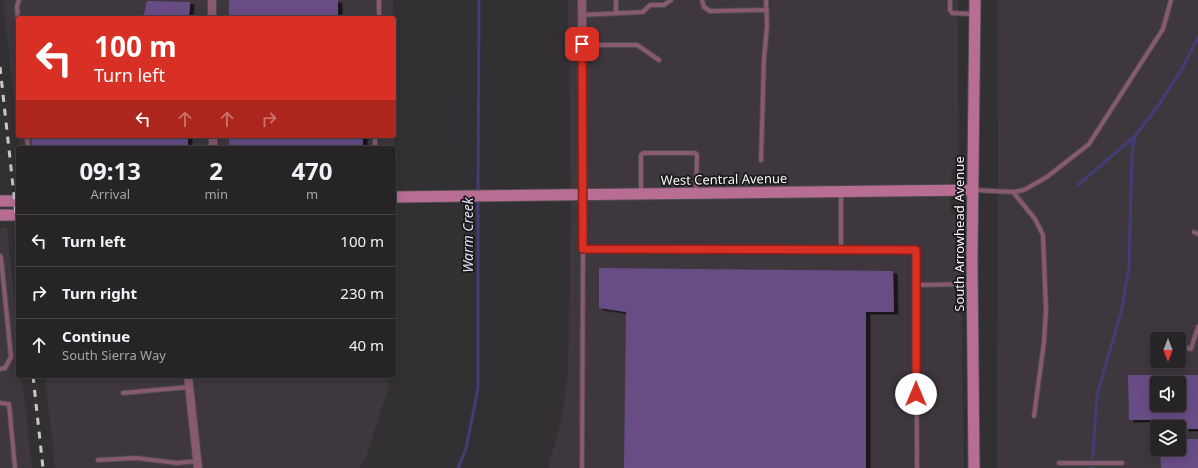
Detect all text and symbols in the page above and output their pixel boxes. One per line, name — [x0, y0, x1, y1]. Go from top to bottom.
text: 100 m — [94, 27, 177, 65]
pin — [565, 27, 599, 61]
icon: left — [28, 32, 80, 84]
icon: arrive — [571, 33, 593, 55]
text: Turn left — [94, 63, 165, 87]
icon: left — [132, 108, 154, 130]
icon: ahead — [174, 108, 196, 130]
icon: ahead — [216, 108, 238, 130]
icon: right — [258, 108, 280, 130]
text: 09:13 — [79, 154, 141, 187]
text: 2 — [209, 154, 223, 187]
text: 470 — [291, 154, 333, 187]
street label: South Arrowhead Avenue — [950, 156, 968, 312]
street label: West Central Avenue — [661, 169, 787, 189]
text: Arrival — [90, 185, 130, 203]
text: min — [204, 185, 228, 203]
text: m — [306, 185, 318, 203]
water label: Warm Creek — [458, 196, 477, 273]
icon: left — [28, 230, 50, 252]
text: Turn left — [62, 231, 126, 251]
text: 100 m — [340, 231, 384, 251]
icon: right — [28, 282, 50, 304]
text: Turn right — [62, 283, 137, 303]
text: 230 m — [340, 283, 384, 303]
text: Continue — [62, 326, 130, 346]
north arrow — [1150, 332, 1186, 368]
map controls — [1150, 332, 1186, 456]
icon: ahead — [28, 334, 50, 356]
text: 40 m — [349, 335, 384, 355]
text: South Sierra Way — [62, 346, 166, 364]
position arrow — [895, 373, 937, 415]
button: sound — [1150, 376, 1186, 412]
button: layers — [1150, 420, 1186, 456]

